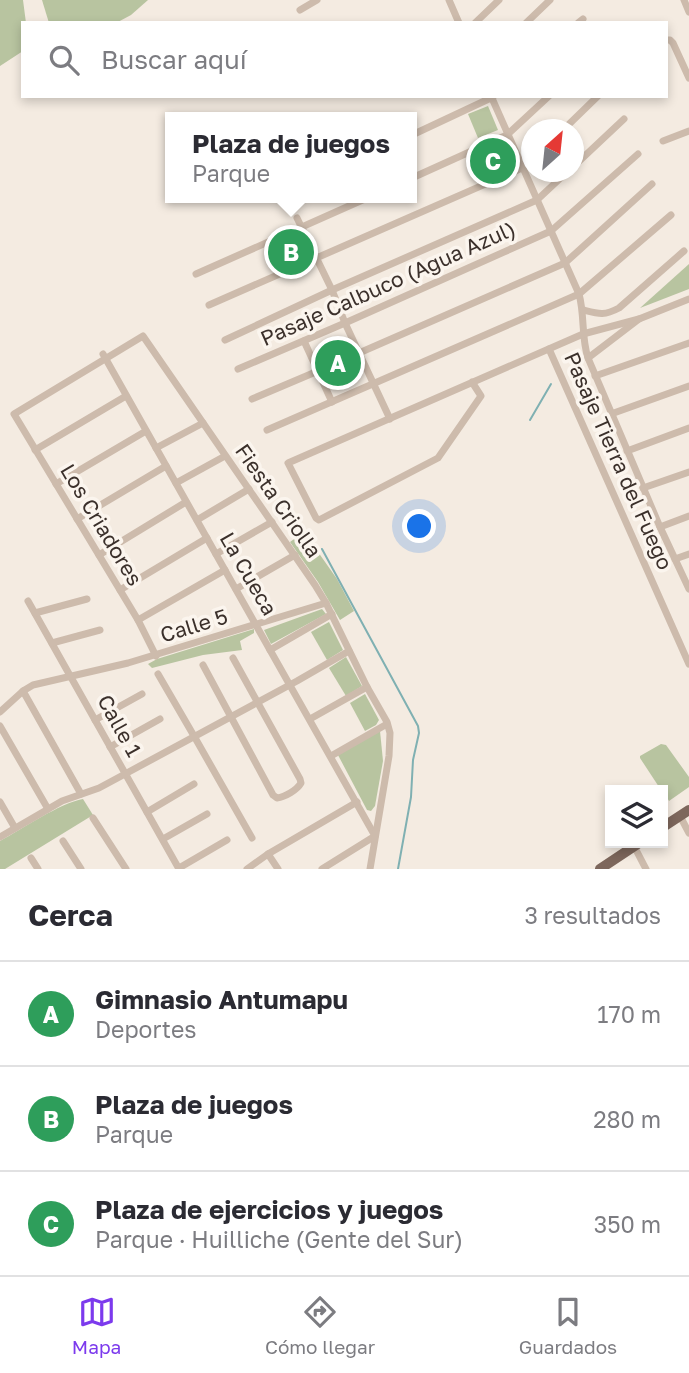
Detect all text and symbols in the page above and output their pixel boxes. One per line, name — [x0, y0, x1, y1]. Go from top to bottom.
search box — [21, 21, 668, 98]
icon: search — [45, 41, 83, 79]
text: Buscar aquí — [101, 44, 247, 75]
popup — [165, 112, 417, 203]
north arrow — [521, 119, 584, 182]
text: Plaza de juegos — [192, 128, 390, 159]
pin: C — [470, 135, 516, 187]
text: Parque — [192, 159, 270, 187]
street label: Pasaje Calbuco (Agua Azul) — [256, 215, 519, 351]
pin: B — [268, 226, 314, 278]
pin: A — [315, 337, 361, 389]
street label: Pasaje Tierra del Fuego — [559, 348, 679, 573]
street label: Fiesta Criolla — [230, 439, 328, 562]
street label: Los Criadores — [55, 459, 148, 590]
your location — [402, 509, 436, 543]
street label: La Cueca — [215, 527, 283, 620]
street label: Calle 5 — [157, 603, 231, 648]
street label: Calle 1 — [92, 690, 147, 761]
map controls — [605, 785, 668, 848]
button: layers — [605, 785, 668, 848]
text: Cerca — [28, 897, 113, 933]
text: 3 resultados — [524, 901, 661, 929]
text: Gimnasio Antumapu — [95, 984, 348, 1015]
text: A — [43, 1000, 59, 1028]
text: 170 m — [597, 1000, 661, 1028]
text: Deportes — [95, 1015, 197, 1043]
text: Plaza de juegos — [95, 1089, 293, 1120]
text: B — [43, 1105, 59, 1133]
text: 280 m — [593, 1105, 661, 1133]
text: Parque — [95, 1120, 173, 1148]
text: Plaza de ejercicios y juegos — [95, 1194, 443, 1225]
text: C — [43, 1210, 59, 1238]
text: 350 m — [594, 1210, 661, 1238]
text: Parque · Huilliche (Gente del Sur) — [95, 1225, 463, 1253]
tab: Mapa — [72, 1293, 121, 1358]
tab: Cómo llegar — [265, 1293, 375, 1358]
tab: Guardados — [519, 1293, 617, 1358]

